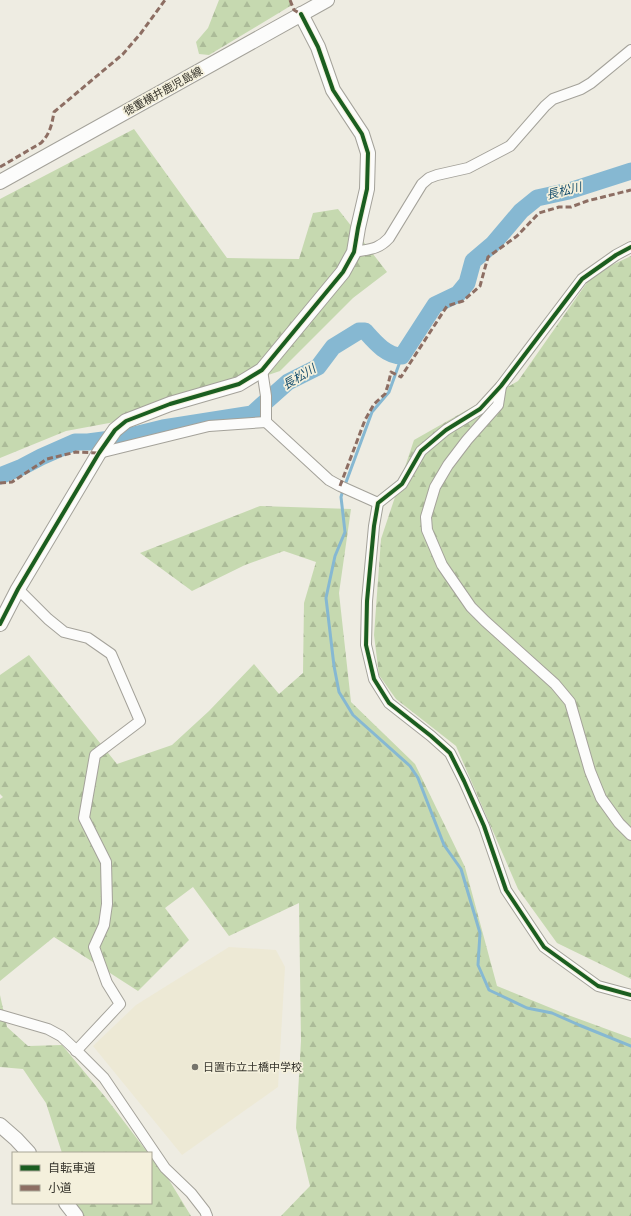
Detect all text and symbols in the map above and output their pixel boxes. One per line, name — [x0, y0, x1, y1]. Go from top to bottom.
street label: 徳重横井鹿児島線 — [122, 64, 204, 118]
water label: 長松川 — [545, 179, 585, 202]
water label: 長松川 — [280, 361, 320, 392]
place label: 日置市立土橋中学校 — [203, 1061, 302, 1073]
marker: 日置市立土橋中学校 — [190, 1062, 200, 1072]
legend — [12, 1152, 152, 1204]
text: 自転車道 — [48, 1161, 96, 1175]
text: 小道 — [48, 1181, 72, 1195]

